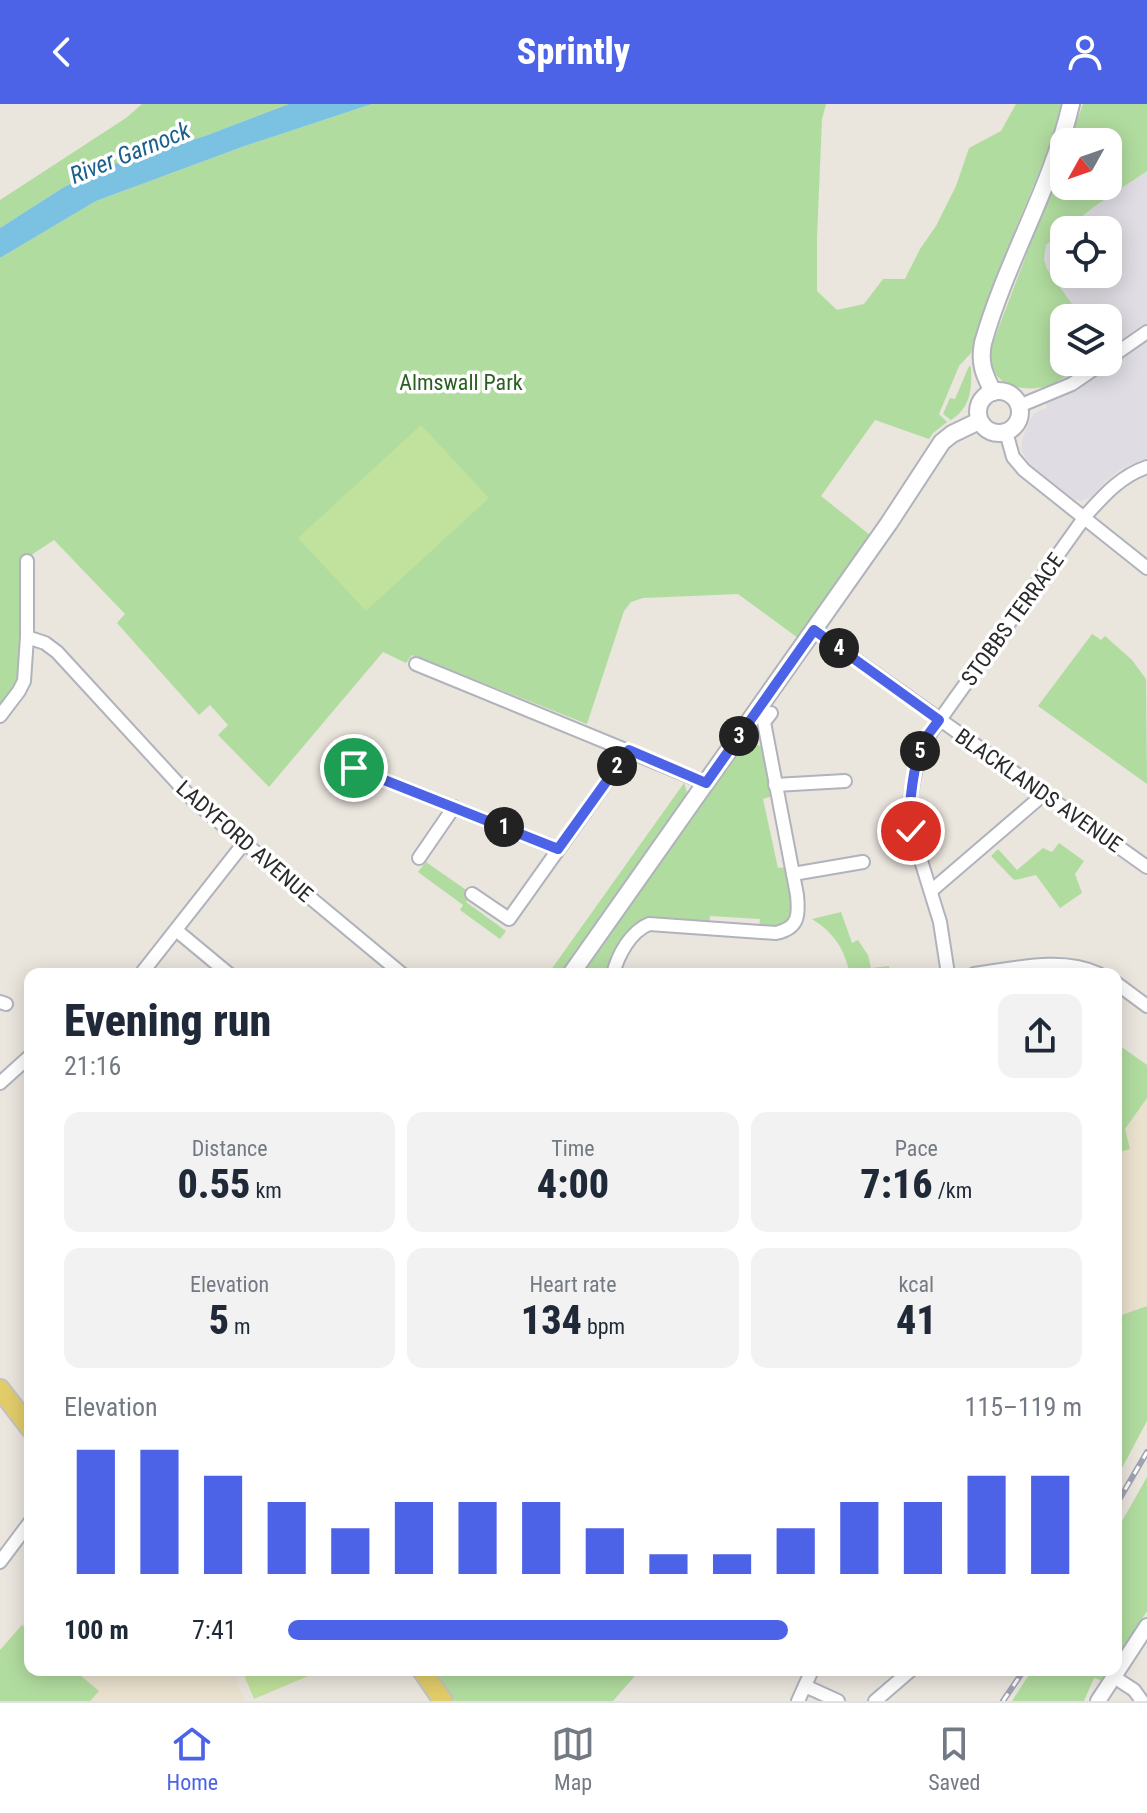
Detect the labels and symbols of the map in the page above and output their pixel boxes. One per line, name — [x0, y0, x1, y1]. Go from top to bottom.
water label: River Garnock — [66, 116, 195, 190]
north arrow — [1050, 128, 1122, 200]
park label: Almswall Park — [399, 370, 523, 395]
street label: STOBBS TERRACE — [956, 548, 1069, 690]
pin: 4 — [819, 628, 859, 668]
pin: 3 — [719, 716, 759, 756]
street label: BLACKLANDS AVENUE — [951, 723, 1127, 857]
pin: 5 — [900, 731, 940, 771]
pin — [320, 734, 388, 802]
pin: 2 — [597, 746, 637, 786]
street label: LADYFORD AVENUE — [172, 776, 318, 907]
pin — [877, 797, 945, 865]
pin: 1 — [484, 807, 524, 847]

